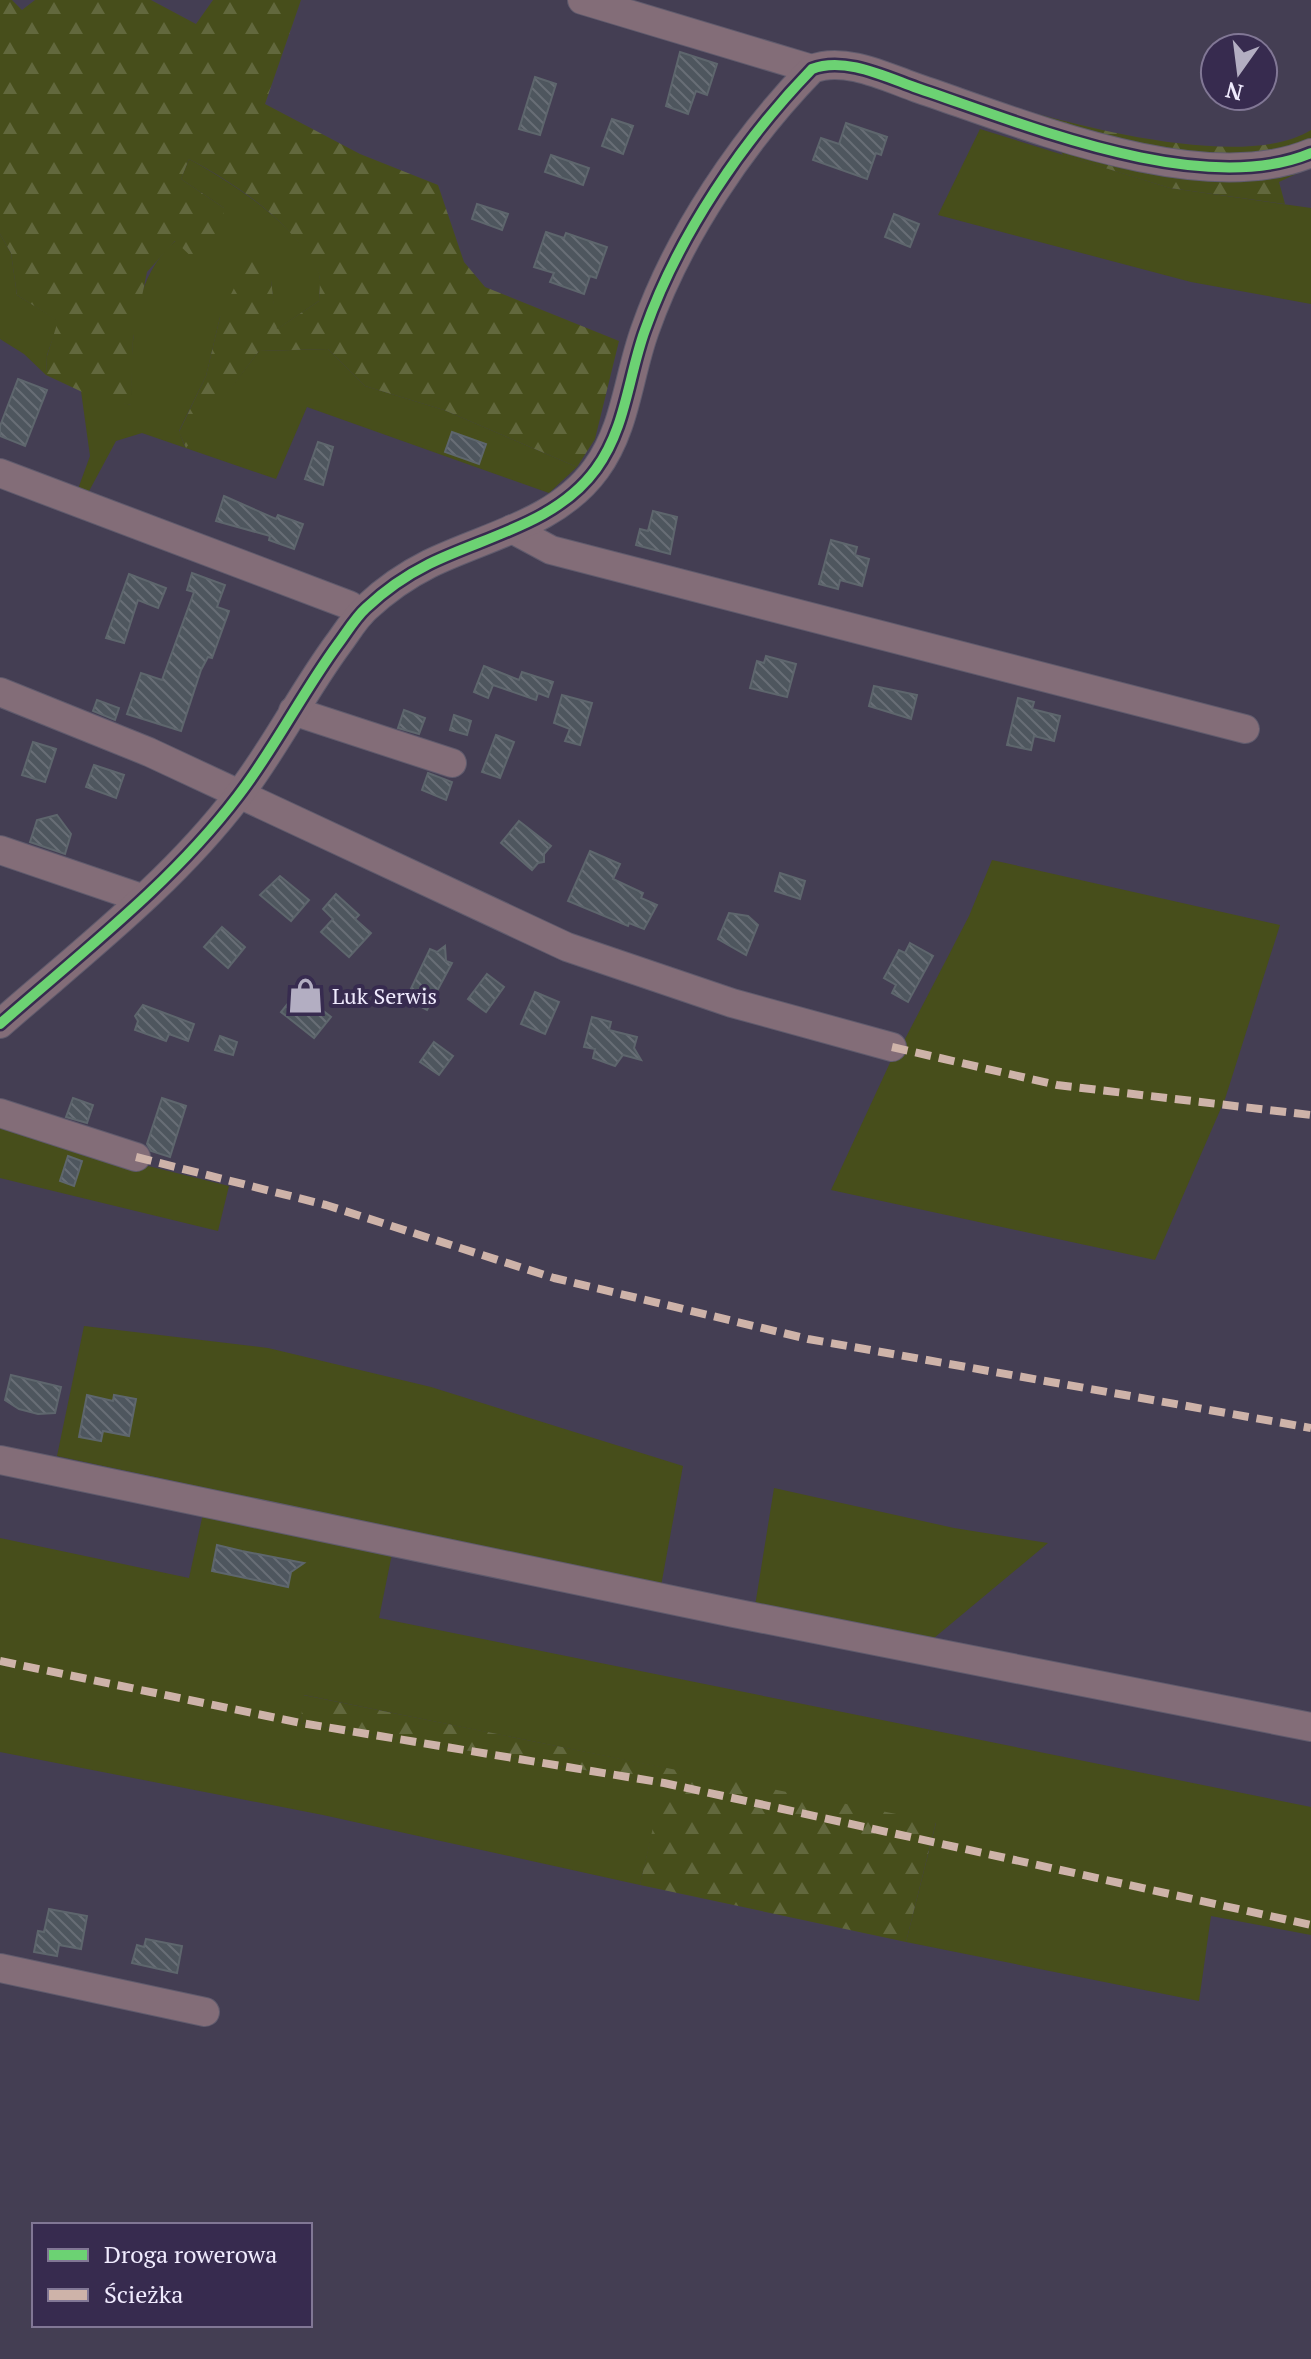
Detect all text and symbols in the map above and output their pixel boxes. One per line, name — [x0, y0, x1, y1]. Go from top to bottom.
north arrow — [1199, 32, 1279, 112]
text: N — [1222, 76, 1246, 108]
shop icon: Luk Serwis — [287, 976, 325, 1014]
place label: Luk Serwis — [332, 981, 437, 1010]
legend — [32, 2223, 312, 2327]
text: Droga rowerowa — [104, 2238, 277, 2270]
text: Ścieżka — [104, 2278, 183, 2310]

